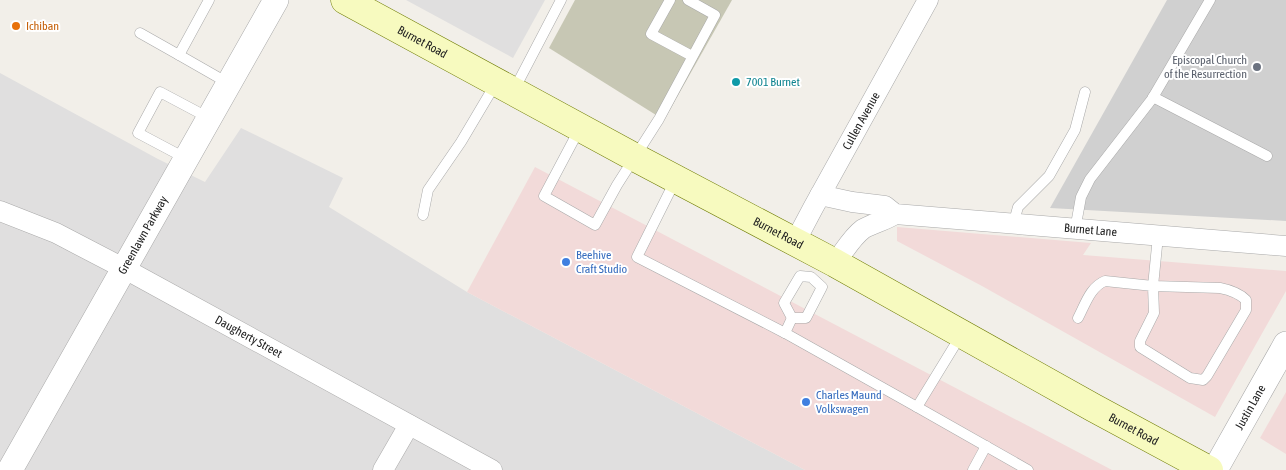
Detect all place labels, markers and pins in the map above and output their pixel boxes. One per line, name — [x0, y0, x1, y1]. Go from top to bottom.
place label: Ichiban — [26, 19, 59, 33]
marker: Ichiban — [10, 20, 22, 32]
place label: Episcopal Church of the Resurrection — [1164, 53, 1247, 81]
marker: Episcopal Church of the Resurrection — [1251, 61, 1263, 73]
place label: 7001 Burnet — [746, 75, 800, 89]
marker: 7001 Burnet — [730, 76, 742, 88]
place label: Beehive Craft Studio — [576, 248, 627, 276]
marker: Beehive Craft Studio — [560, 256, 572, 268]
place label: Charles Maund Volkswagen — [816, 388, 882, 416]
marker: Charles Maund Volkswagen — [800, 396, 812, 408]

